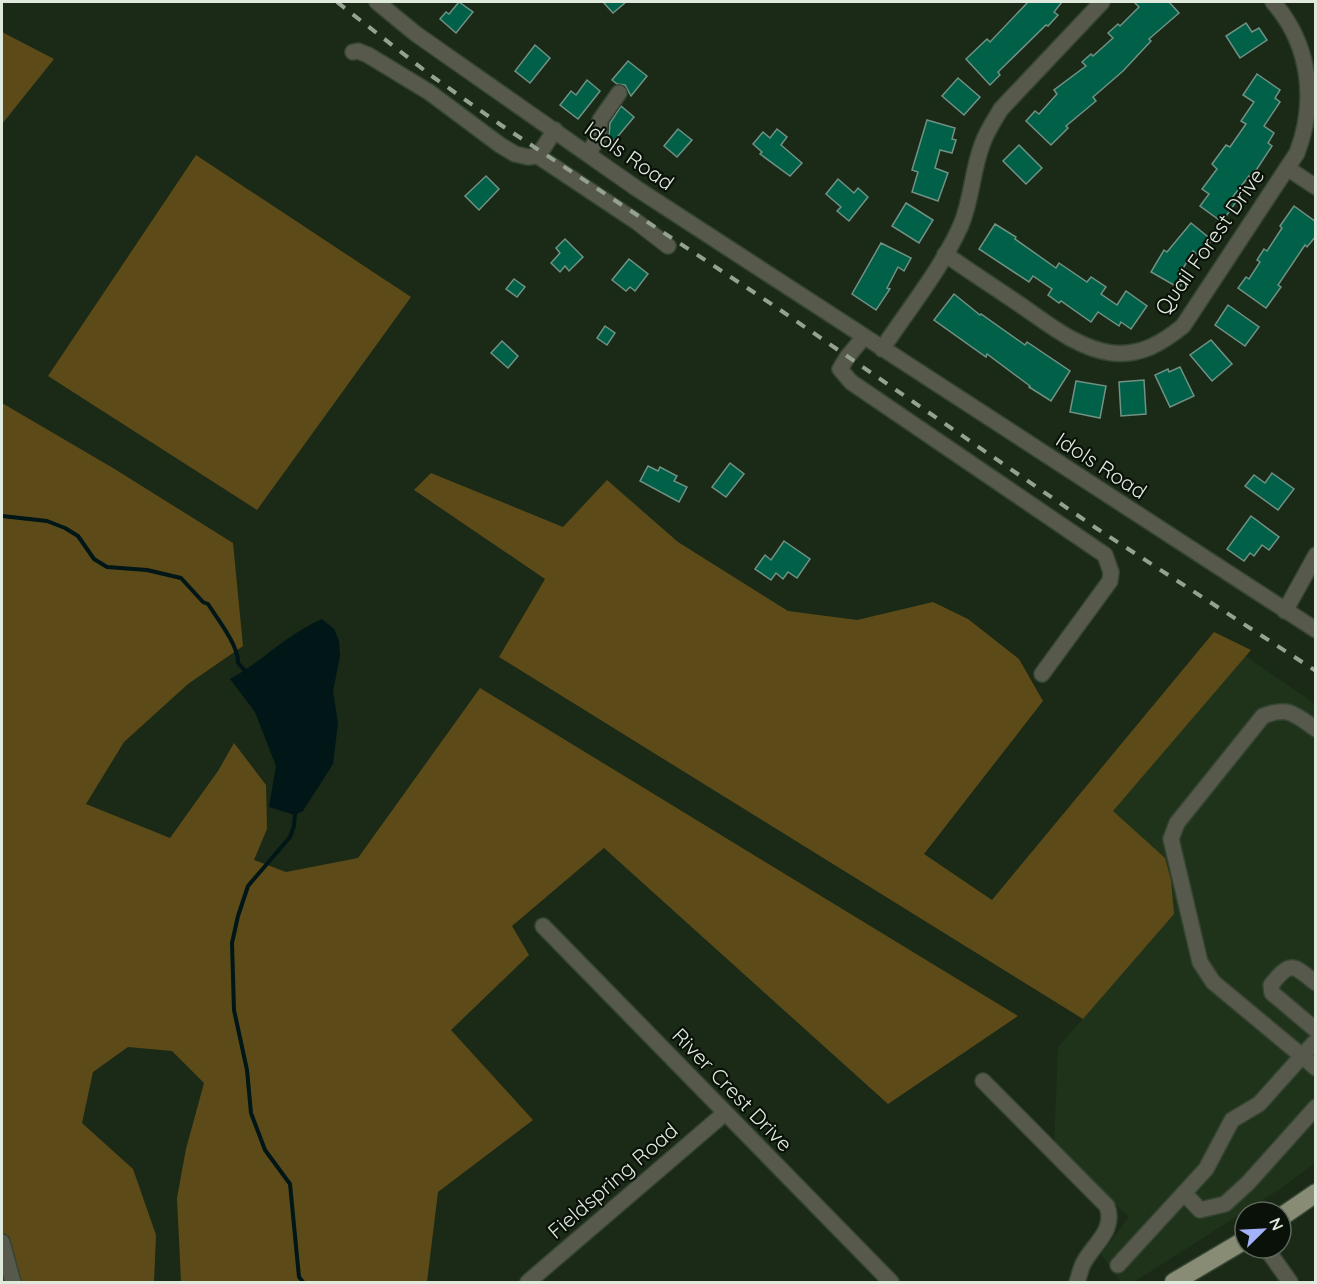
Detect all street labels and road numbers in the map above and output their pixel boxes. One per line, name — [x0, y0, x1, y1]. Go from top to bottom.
street label: Idols Road — [580, 115, 679, 195]
street label: Quail Forest Drive — [1149, 163, 1269, 320]
street label: Idols Road — [1051, 426, 1152, 504]
street label: River Crest Drive — [667, 1022, 798, 1156]
street label: Fieldspring Road — [542, 1117, 683, 1244]

